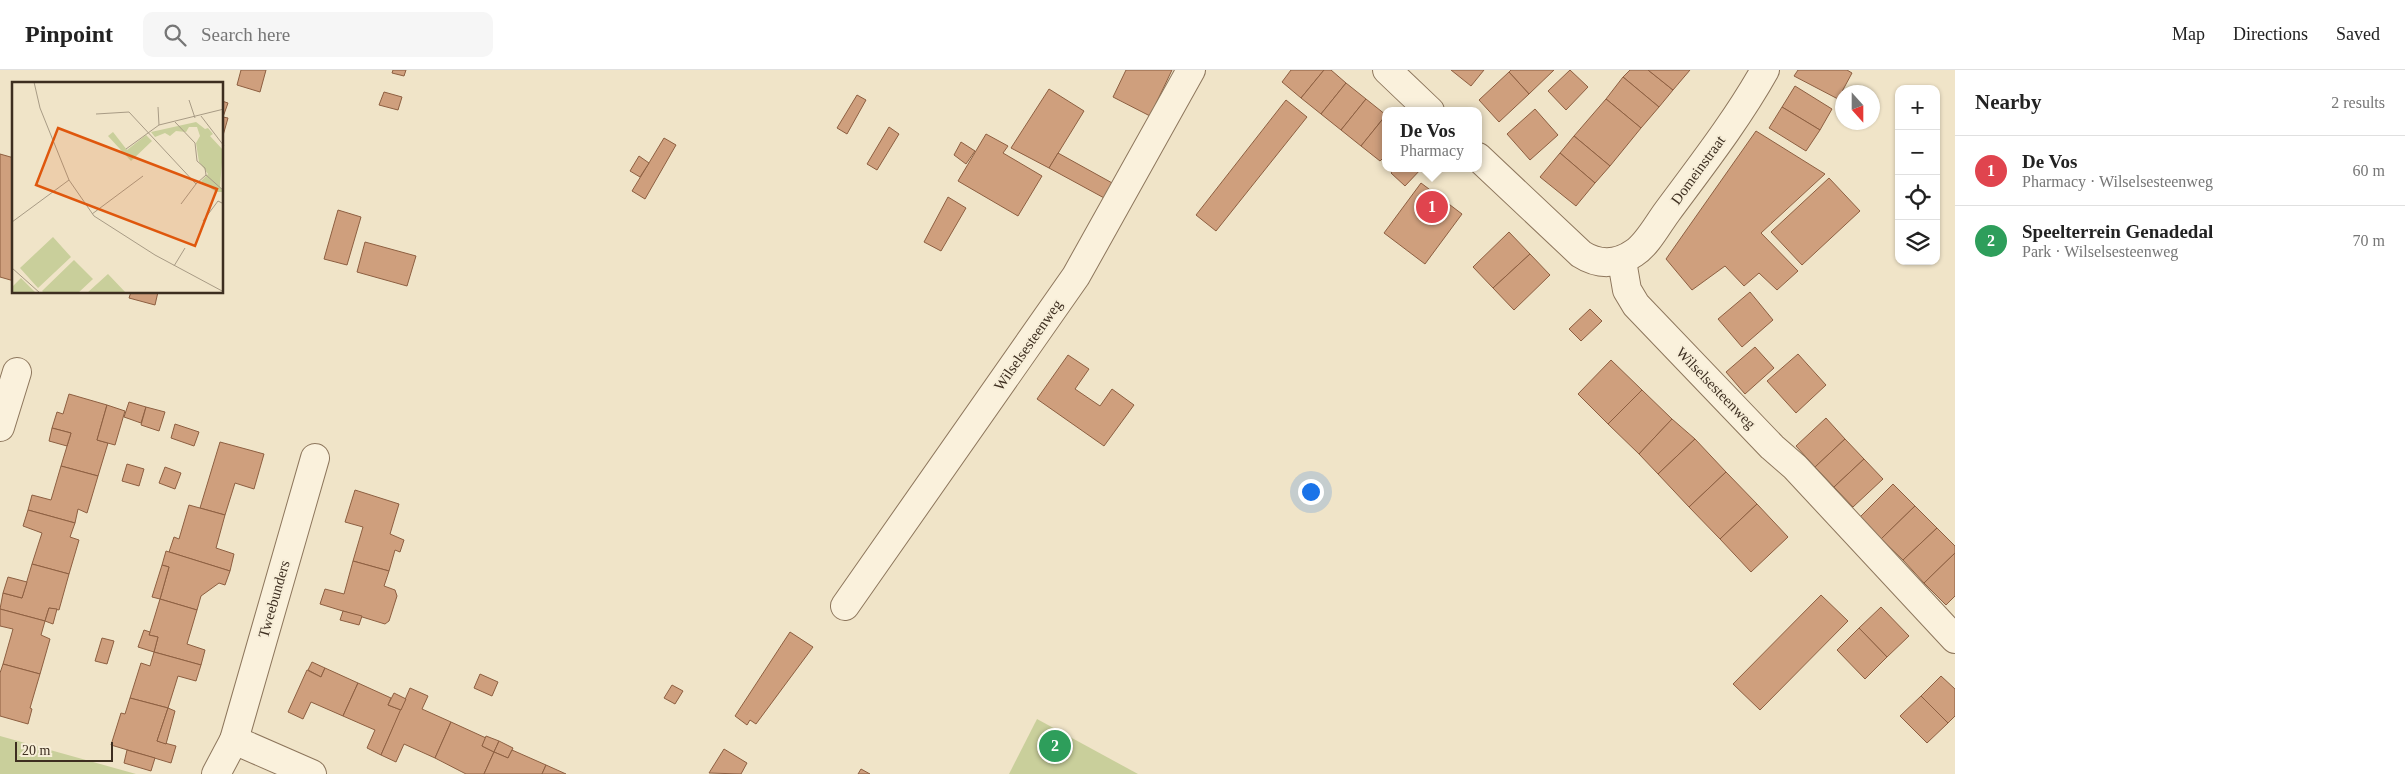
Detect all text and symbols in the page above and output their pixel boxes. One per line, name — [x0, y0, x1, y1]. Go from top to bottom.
search box — [143, 12, 493, 57]
text: Pinpoint — [25, 21, 113, 47]
icon: search — [161, 21, 189, 49]
text: Search here — [201, 24, 290, 45]
text: Map — [2172, 24, 2205, 44]
text: Directions — [2233, 24, 2308, 44]
text: Saved — [2336, 24, 2380, 44]
inset map — [12, 82, 224, 294]
north arrow — [1835, 85, 1880, 130]
map controls — [1895, 85, 1940, 265]
button: + — [1895, 85, 1940, 130]
text: Nearby — [1975, 90, 2042, 114]
text: 2 results — [2331, 94, 2385, 111]
popup — [1382, 107, 1482, 172]
text: De Vos — [1400, 120, 1455, 141]
button: − — [1895, 130, 1940, 175]
street label: Domeinstraat — [1668, 132, 1729, 207]
text: Pharmacy — [1400, 142, 1464, 159]
text: De Vos — [2022, 151, 2077, 172]
text: 1 — [1987, 162, 1995, 179]
text: 60 m — [2353, 162, 2385, 179]
text: Pharmacy · Wilselsesteenweg — [2022, 173, 2213, 190]
button: locate — [1895, 175, 1940, 220]
pin: 1 — [1416, 188, 1448, 226]
button: layers — [1895, 220, 1940, 265]
text: Speelterrein Genadedal — [2022, 221, 2213, 242]
text: 2 — [1987, 232, 1995, 249]
text: 70 m — [2353, 232, 2385, 249]
text: Park · Wilselsesteenweg — [2022, 243, 2178, 260]
street label: Wilselsesteenweg — [991, 296, 1065, 393]
street label: Wilselsesteenweg — [1673, 344, 1759, 432]
your location — [1298, 479, 1324, 505]
street label: Tweebunders — [255, 558, 293, 640]
pin: 2 — [1039, 727, 1071, 765]
scale bar — [15, 739, 112, 762]
text: 20 m — [22, 743, 50, 758]

